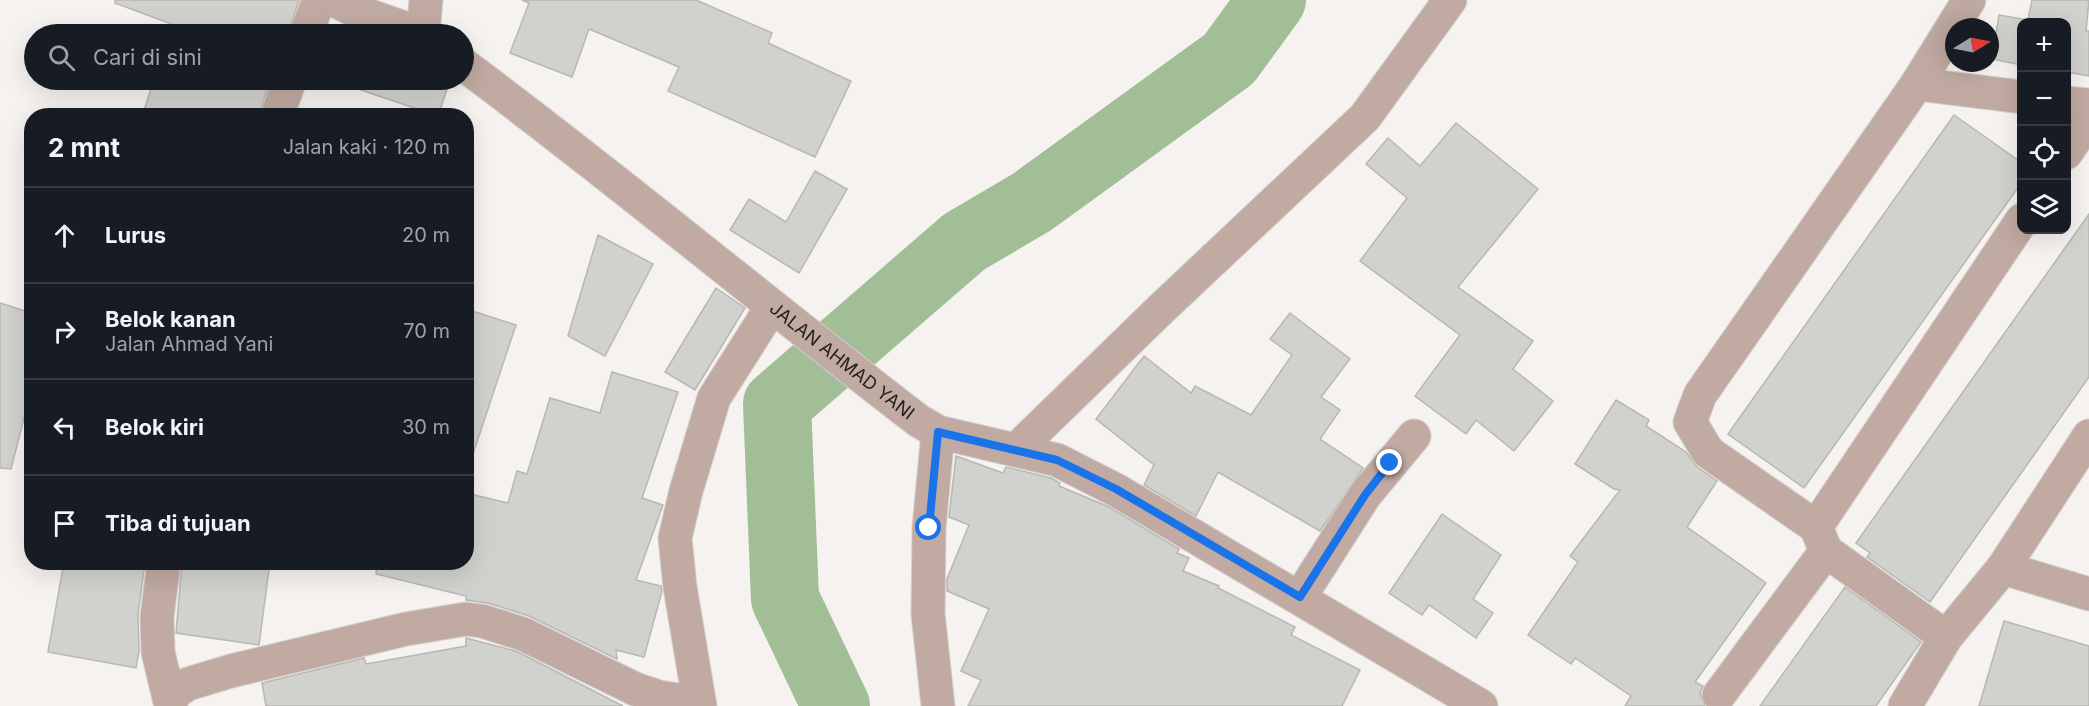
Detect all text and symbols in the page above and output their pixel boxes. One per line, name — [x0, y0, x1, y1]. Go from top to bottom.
north arrow — [1945, 18, 1999, 72]
map controls — [2017, 18, 2071, 234]
button: + — [2017, 18, 2071, 72]
search box — [24, 24, 474, 90]
icon: search — [45, 41, 78, 74]
text: Cari di sini — [93, 44, 202, 70]
button: − — [2017, 72, 2071, 126]
button: locate — [2017, 126, 2071, 180]
text: 2 mnt — [48, 132, 120, 163]
text: Jalan kaki · 120 m — [283, 135, 450, 159]
button: layers — [2017, 180, 2071, 234]
icon: ahead — [48, 219, 81, 252]
text: Lurus — [105, 222, 166, 248]
text: 20 m — [402, 223, 450, 247]
street label: JALAN AHMAD YANI — [766, 297, 919, 424]
text: Belok kanan — [105, 306, 236, 332]
icon: right — [48, 315, 81, 348]
text: 70 m — [403, 319, 450, 343]
text: Jalan Ahmad Yani — [105, 332, 273, 356]
icon: left — [48, 411, 81, 444]
text: Belok kiri — [105, 414, 204, 440]
text: 30 m — [402, 415, 450, 439]
route end — [1376, 449, 1402, 475]
icon: arrive — [48, 507, 81, 540]
text: Tiba di tujuan — [105, 510, 251, 536]
route start — [915, 514, 941, 540]

